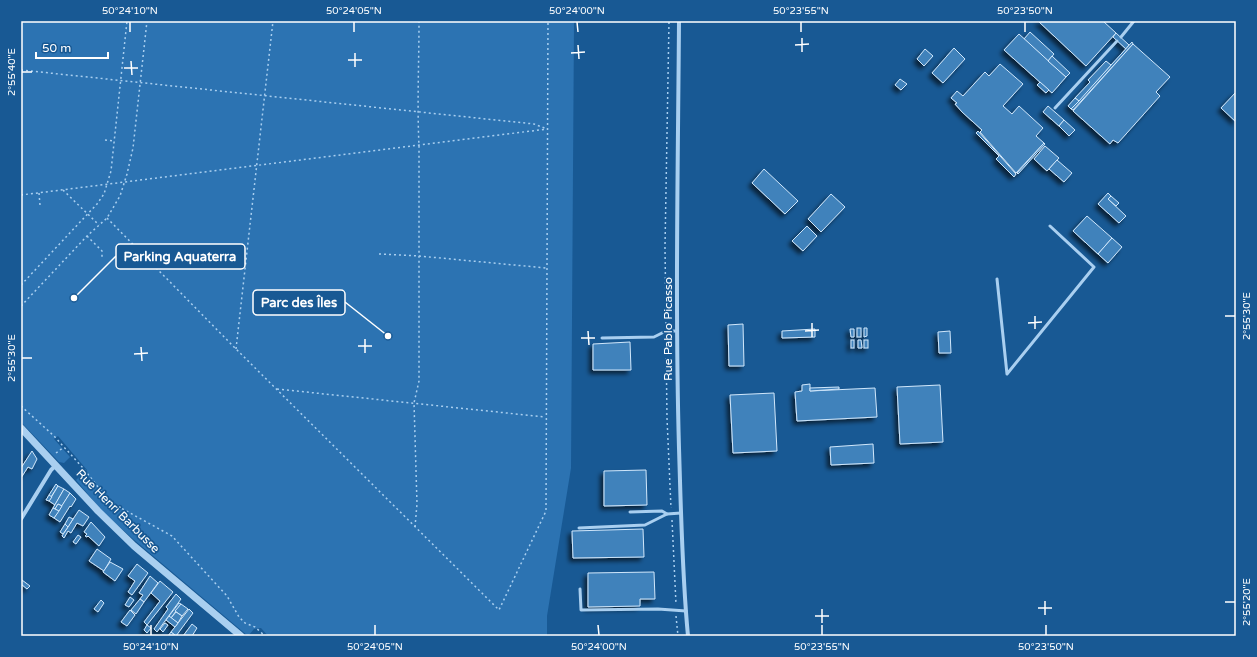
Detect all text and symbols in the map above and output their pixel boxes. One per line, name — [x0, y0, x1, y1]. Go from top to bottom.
text: 50°24'10"N — [102, 5, 158, 17]
text: 50°24'05"N — [326, 5, 382, 17]
text: 50°24'00"N — [549, 5, 605, 17]
text: 50°23'55"N — [773, 5, 829, 17]
text: 50°23'50"N — [997, 5, 1053, 17]
scale bar — [36, 34, 108, 60]
text: 50 m — [42, 41, 71, 55]
text: 2°55'40"E — [6, 48, 18, 96]
callout: Parking Aquaterra — [116, 244, 245, 269]
text: Parking Aquaterra — [124, 249, 236, 265]
street label: Rue Pablo Picasso — [661, 277, 675, 381]
callout: Parc des Îles — [253, 290, 345, 315]
text: 2°55'30"E — [1241, 292, 1253, 340]
text: Parc des Îles — [261, 294, 337, 311]
text: 2°55'30"E — [6, 334, 18, 382]
street label: Rue Henri Barbusse — [73, 466, 163, 556]
text: 2°55'20"E — [1241, 578, 1253, 626]
text: 50°24'10"N — [123, 641, 179, 653]
text: 50°24'05"N — [347, 641, 403, 653]
text: 50°24'00"N — [571, 641, 627, 653]
text: 50°23'55"N — [794, 641, 850, 653]
text: 50°23'50"N — [1018, 641, 1074, 653]

